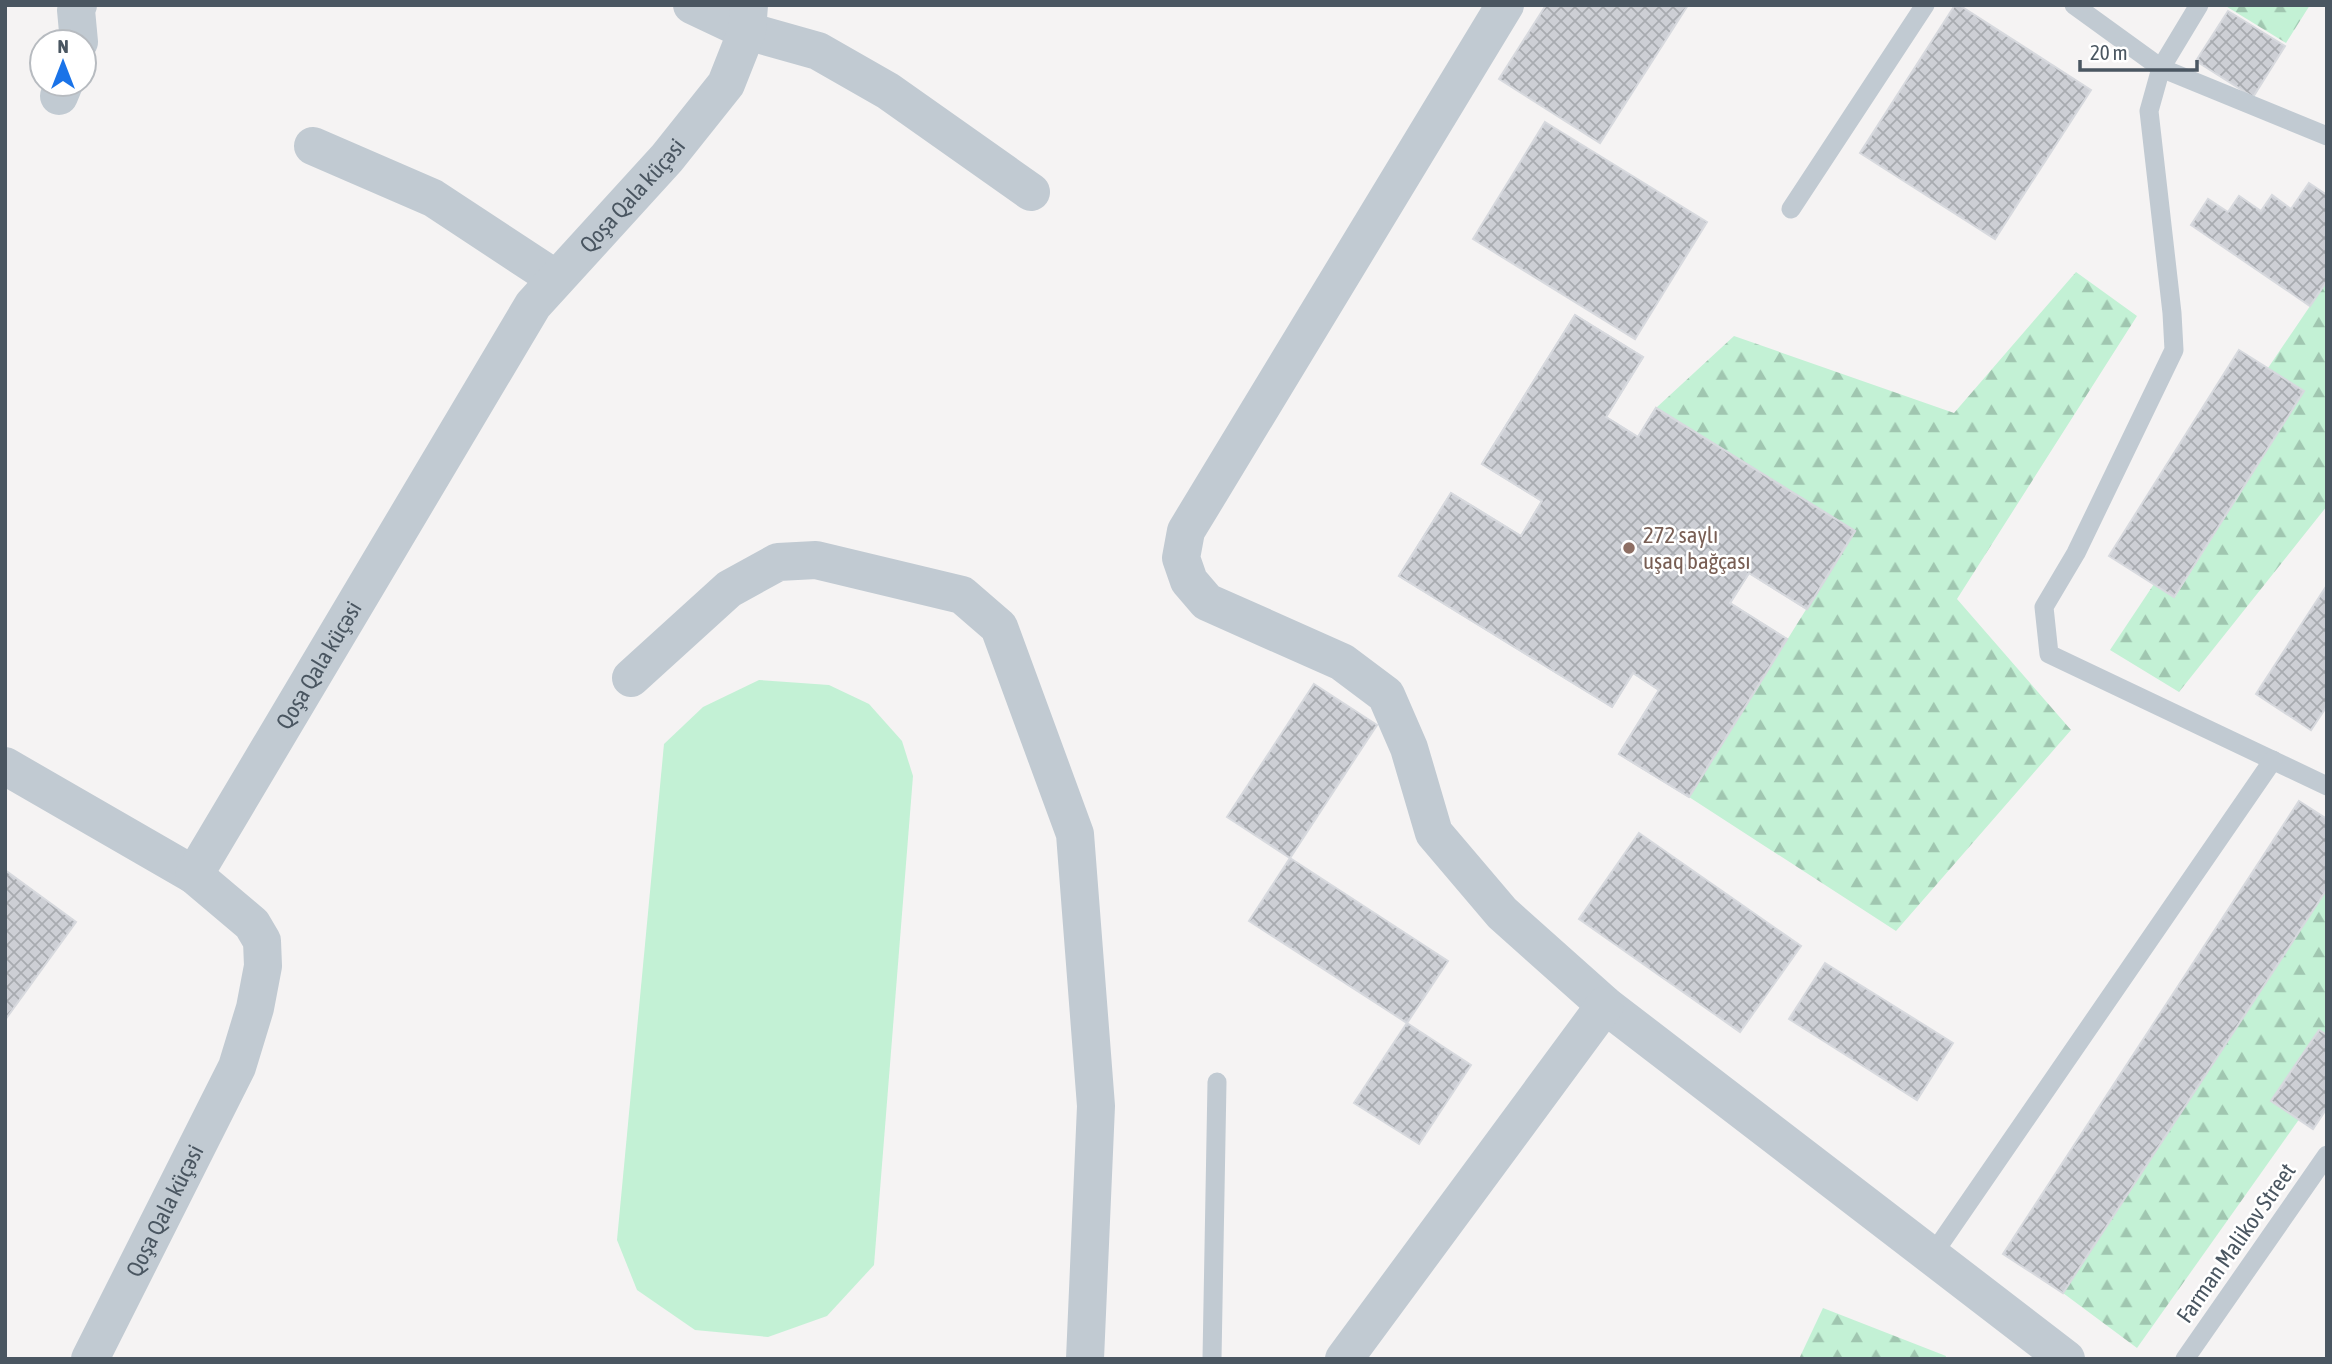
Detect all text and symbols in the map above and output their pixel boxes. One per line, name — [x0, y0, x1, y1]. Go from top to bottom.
north arrow — [28, 28, 98, 98]
scale bar — [2080, 28, 2197, 72]
text: N — [57, 35, 69, 57]
text: 20 m — [2090, 40, 2128, 64]
street label: Qoşa Qala küçəsi — [574, 134, 690, 258]
place label: 272 saylı uşaq bağçası — [1643, 522, 1751, 574]
marker: 272 saylı uşaq bağçası — [1621, 540, 1637, 556]
street label: Qoşa Qala küçəsi — [271, 597, 367, 734]
street label: Qoşa Qala küçəsi — [121, 1141, 209, 1281]
street label: Farman Malikov Street — [2171, 1158, 2301, 1328]

